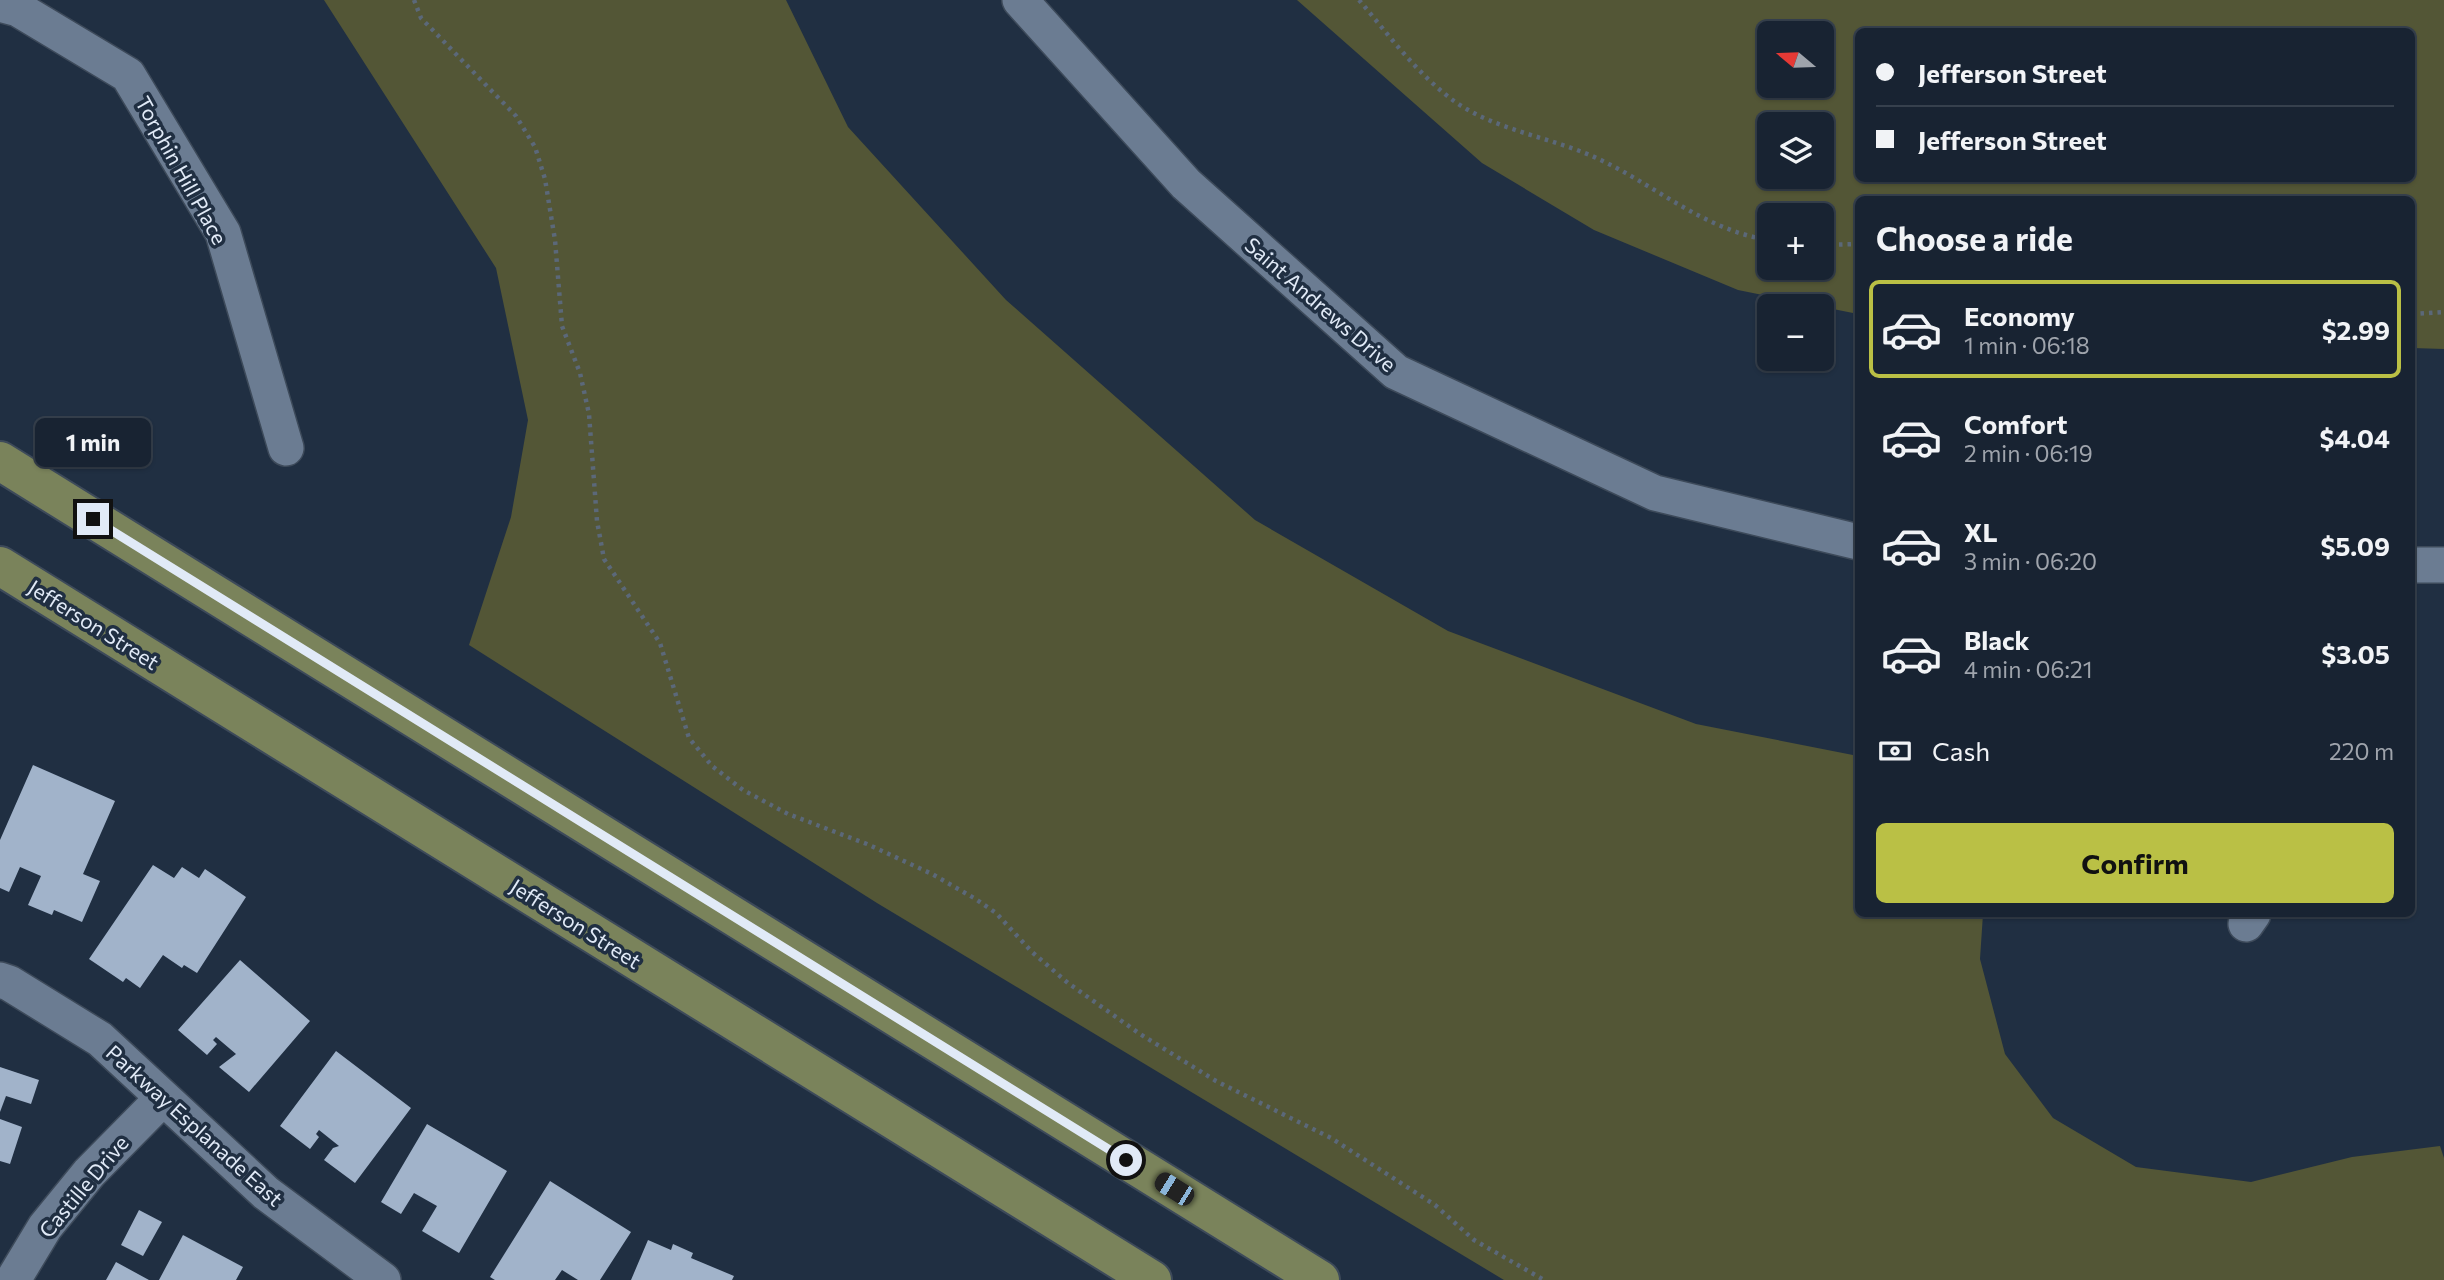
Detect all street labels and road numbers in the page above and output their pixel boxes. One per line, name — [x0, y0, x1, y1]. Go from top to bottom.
street label: Torphin Hill Place — [131, 92, 233, 248]
street label: Saint Andrews Drive — [1240, 232, 1402, 376]
street label: Jefferson Street — [24, 574, 164, 674]
street label: Jefferson Street — [506, 873, 646, 973]
street label: Parkway Esplanade East — [102, 1039, 288, 1211]
street label: Castille Drive — [33, 1130, 133, 1242]

